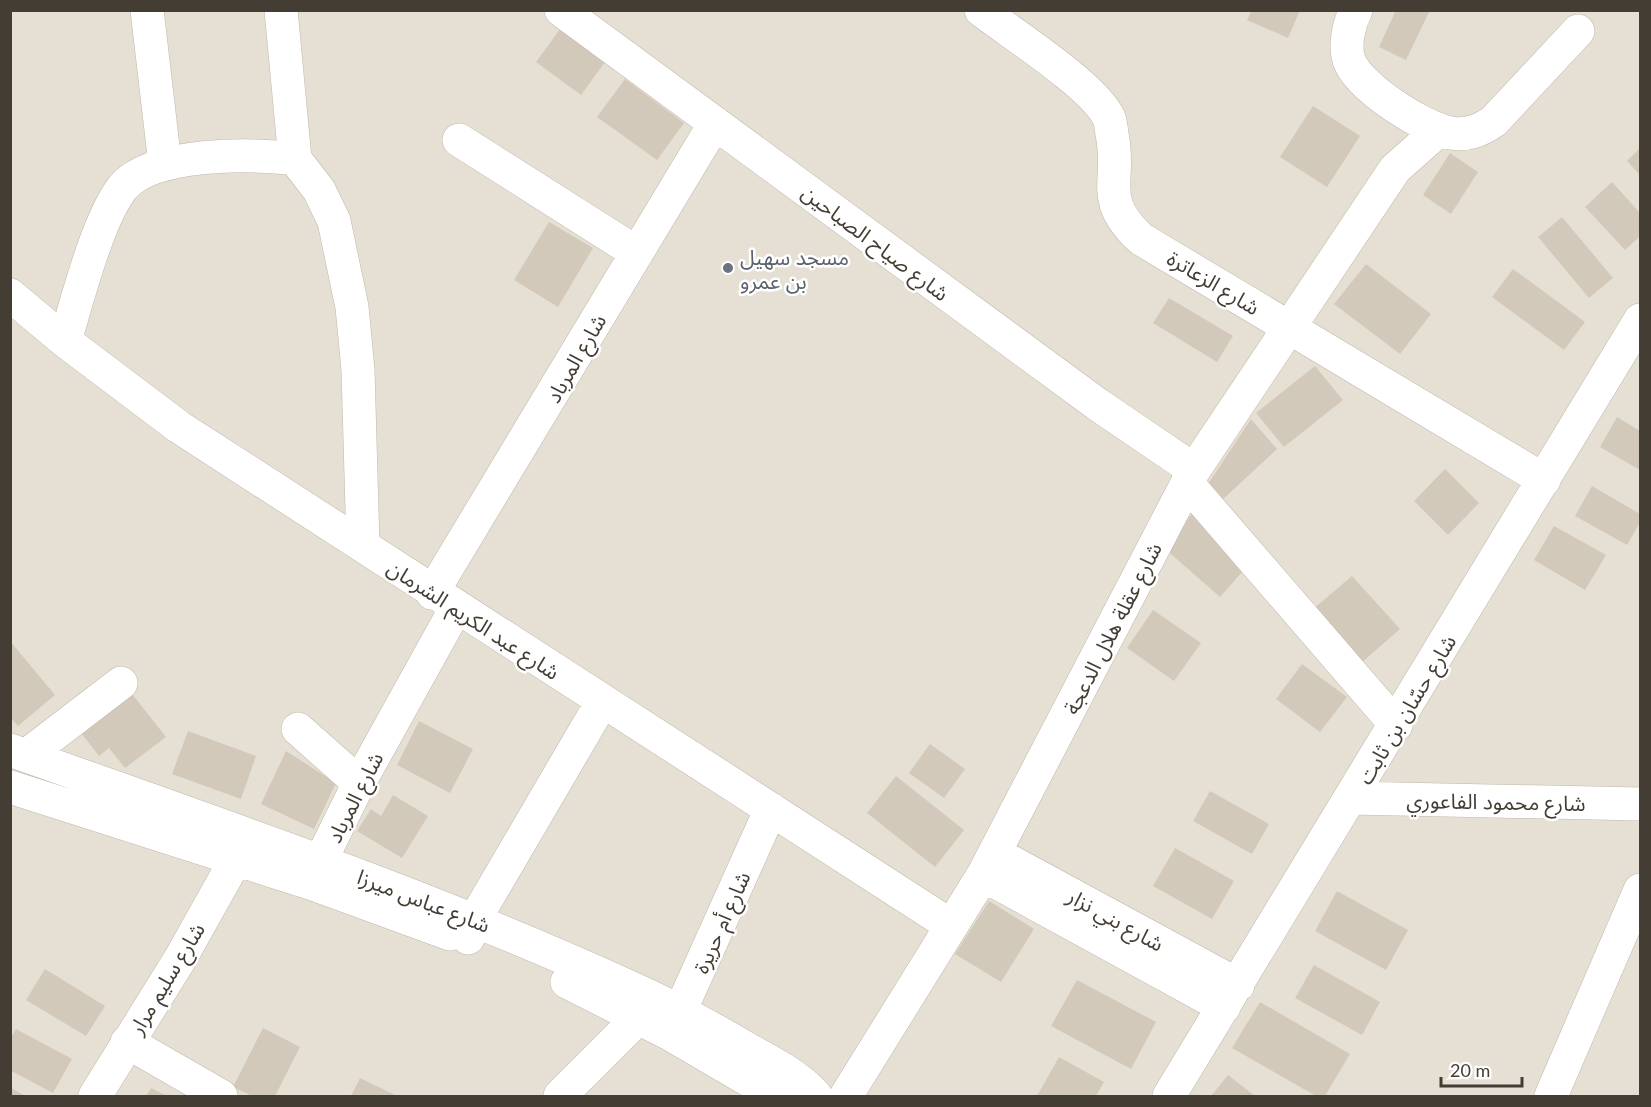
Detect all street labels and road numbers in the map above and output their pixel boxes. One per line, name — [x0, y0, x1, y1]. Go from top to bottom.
street label: شارع صياح الصباحين — [795, 179, 954, 309]
street label: شارع الزعاترة — [1161, 245, 1265, 323]
street label: شارع المرباد — [540, 309, 614, 409]
street label: شارع عقلة هلال الدعجة — [1058, 538, 1170, 720]
street label: شارع عبد الكريم الشرمان — [381, 554, 565, 687]
street label: شارع حسّان بن ثابت — [1352, 630, 1464, 790]
street label: شارع المرباد — [321, 747, 391, 848]
street label: شارع محمود الفاعوري — [1406, 787, 1586, 820]
street label: شارع عباس ميرزا — [353, 863, 494, 941]
street label: شارع أم حريرة — [687, 867, 759, 979]
street label: شارع بني نزار — [1060, 882, 1168, 960]
street label: شارع سليم مرار — [122, 918, 212, 1041]

